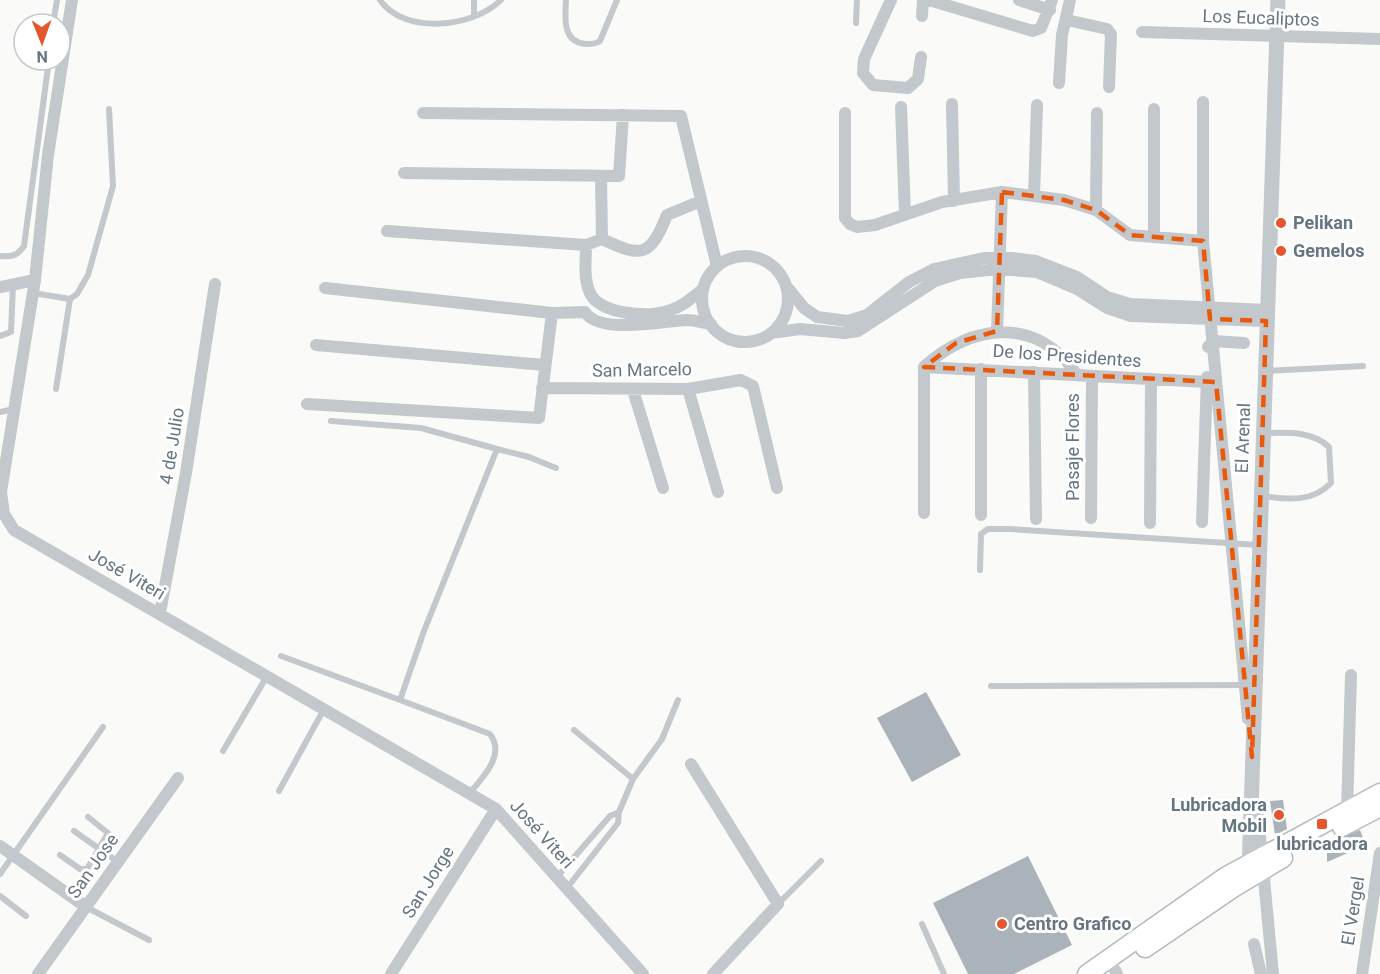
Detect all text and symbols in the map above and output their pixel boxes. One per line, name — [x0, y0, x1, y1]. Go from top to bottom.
street label: Los Eucaliptos — [1202, 5, 1320, 30]
north arrow — [12, 12, 72, 72]
text: N — [36, 47, 48, 66]
place label: Pelikan — [1293, 212, 1353, 233]
marker: Pelikan — [1274, 216, 1288, 230]
place label: Gemelos — [1293, 240, 1364, 261]
marker: Gemelos — [1274, 244, 1288, 258]
street label: De los Presidentes — [992, 340, 1142, 371]
street label: San Marcelo — [592, 358, 692, 381]
street label: Pasaje Flores — [1062, 393, 1083, 501]
street label: El Arenal — [1231, 402, 1254, 474]
street label: 4 de Julio — [155, 406, 188, 486]
street label: José Viteri — [85, 543, 169, 604]
place label: Lubricadora Mobil — [1171, 794, 1267, 836]
street label: José Viteri — [506, 795, 579, 872]
marker: Lubricadora Mobil — [1272, 808, 1286, 822]
marker: lubricadora — [1315, 817, 1329, 831]
street label: San Jose — [63, 829, 122, 902]
place label: lubricadora — [1276, 833, 1368, 854]
street label: San Jorge — [397, 842, 458, 922]
street label: El Vergel — [1337, 875, 1368, 947]
place label: Centro Grafico — [1014, 913, 1131, 934]
marker: Centro Grafico — [995, 917, 1009, 931]

